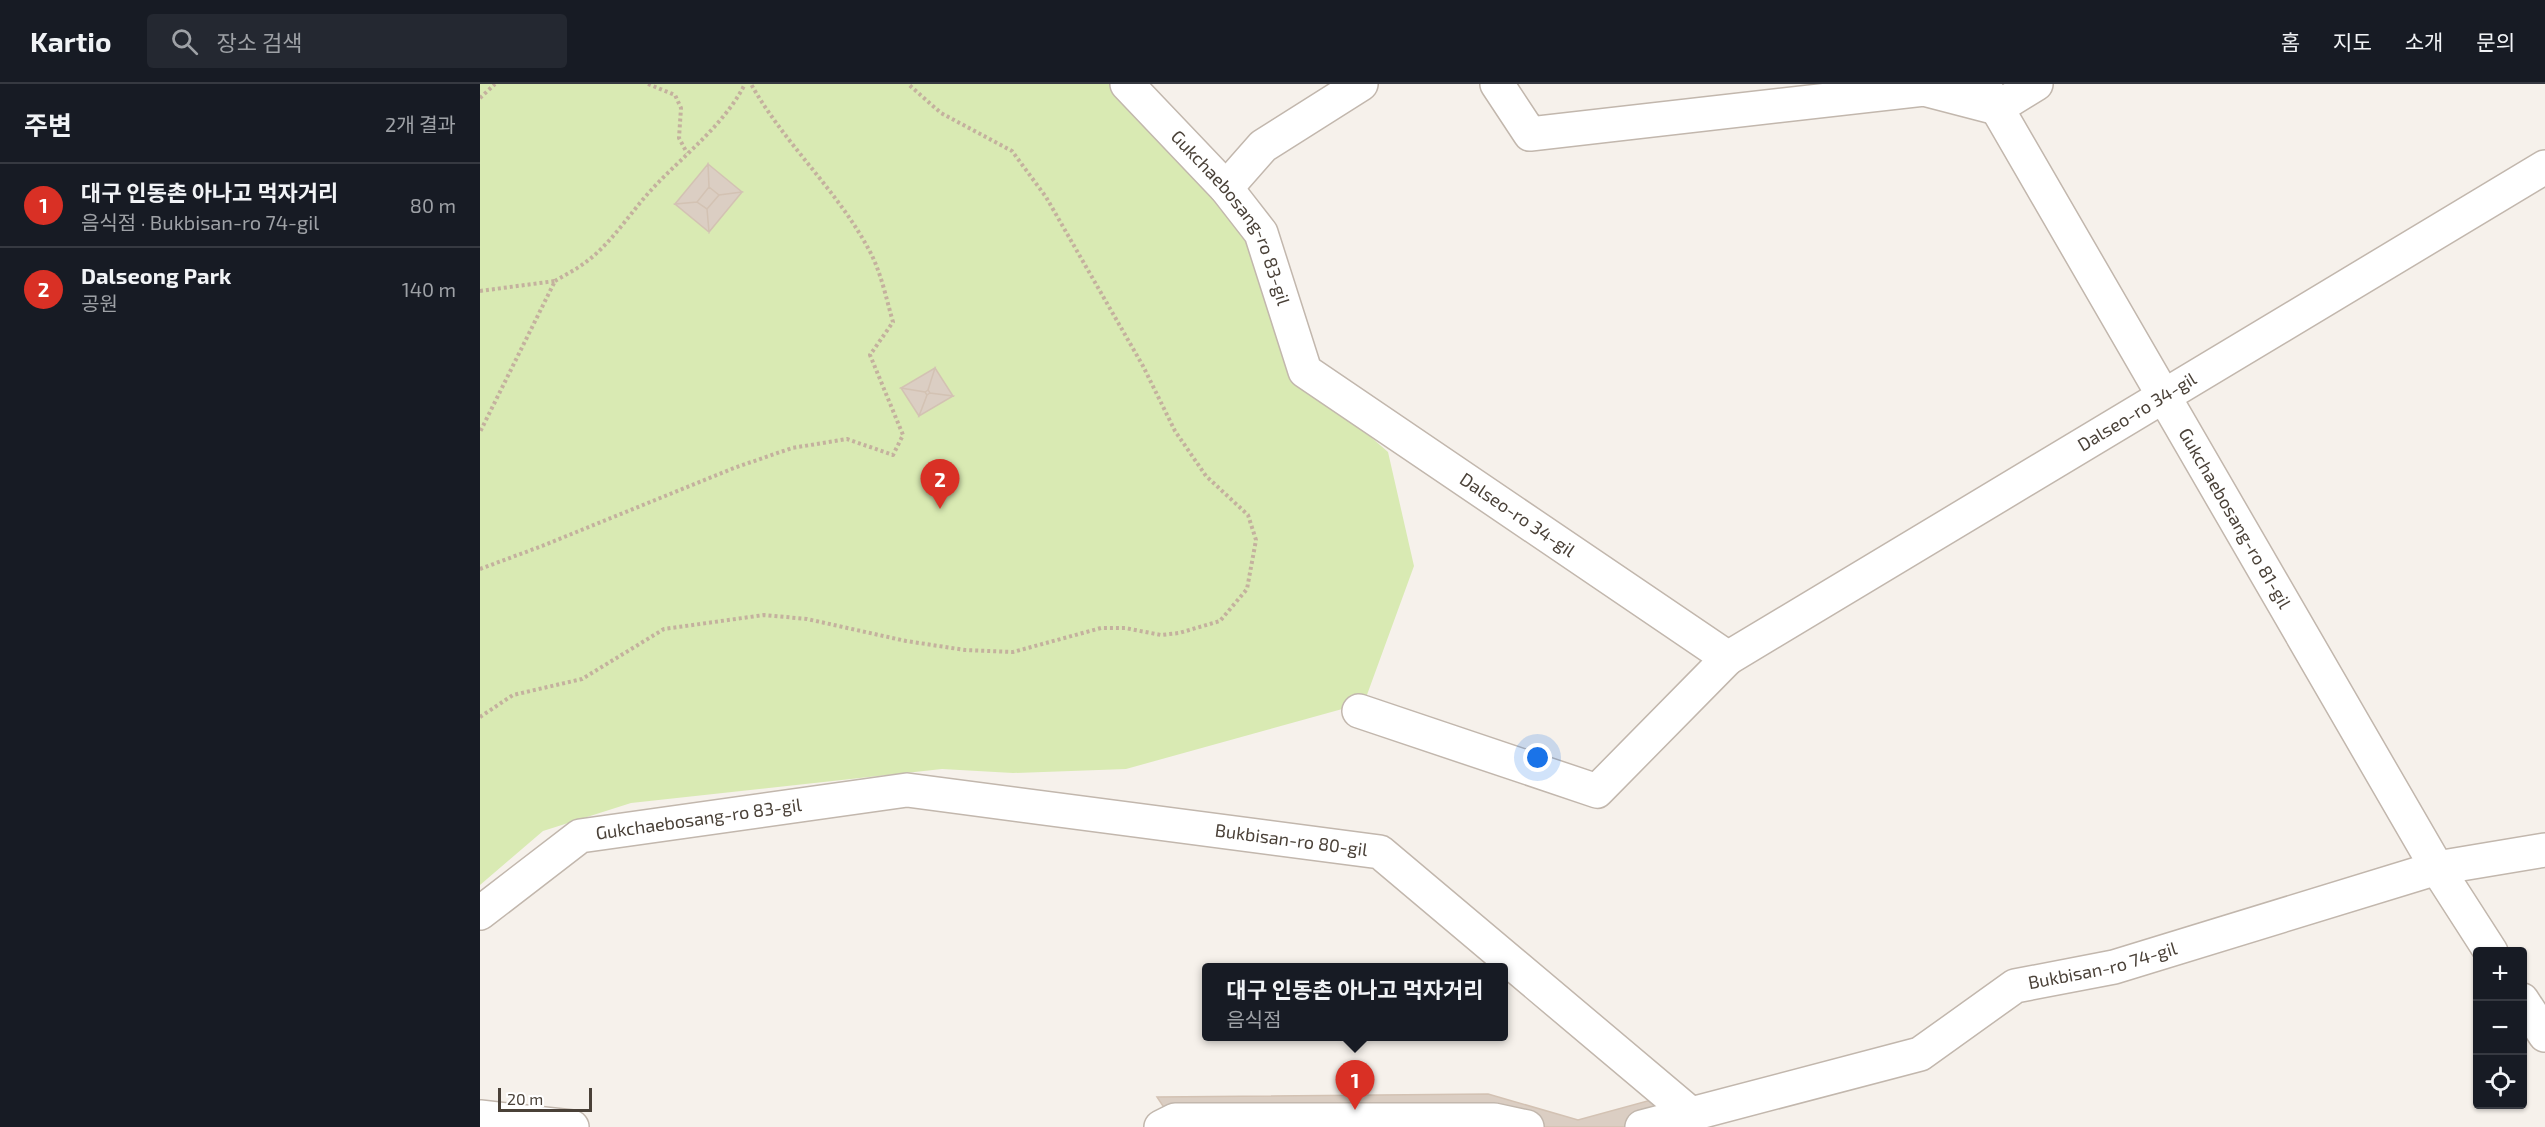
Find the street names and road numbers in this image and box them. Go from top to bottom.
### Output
street label: Gukchaebosang-ro 83-gil [1167,125,1295,308]
street label: Dalseo-ro 34-gil [2073,367,2201,455]
street label: Gukchaebosang-ro 81-gil [2175,424,2297,613]
street label: Dalseo-ro 34-gil [1456,467,1580,561]
street label: Gukchaebosang-ro 83-gil [594,793,803,844]
street label: Bukbisan-ro 80-gil [1214,818,1370,860]
street label: Bukbisan-ro 74-gil [2026,936,2180,993]

